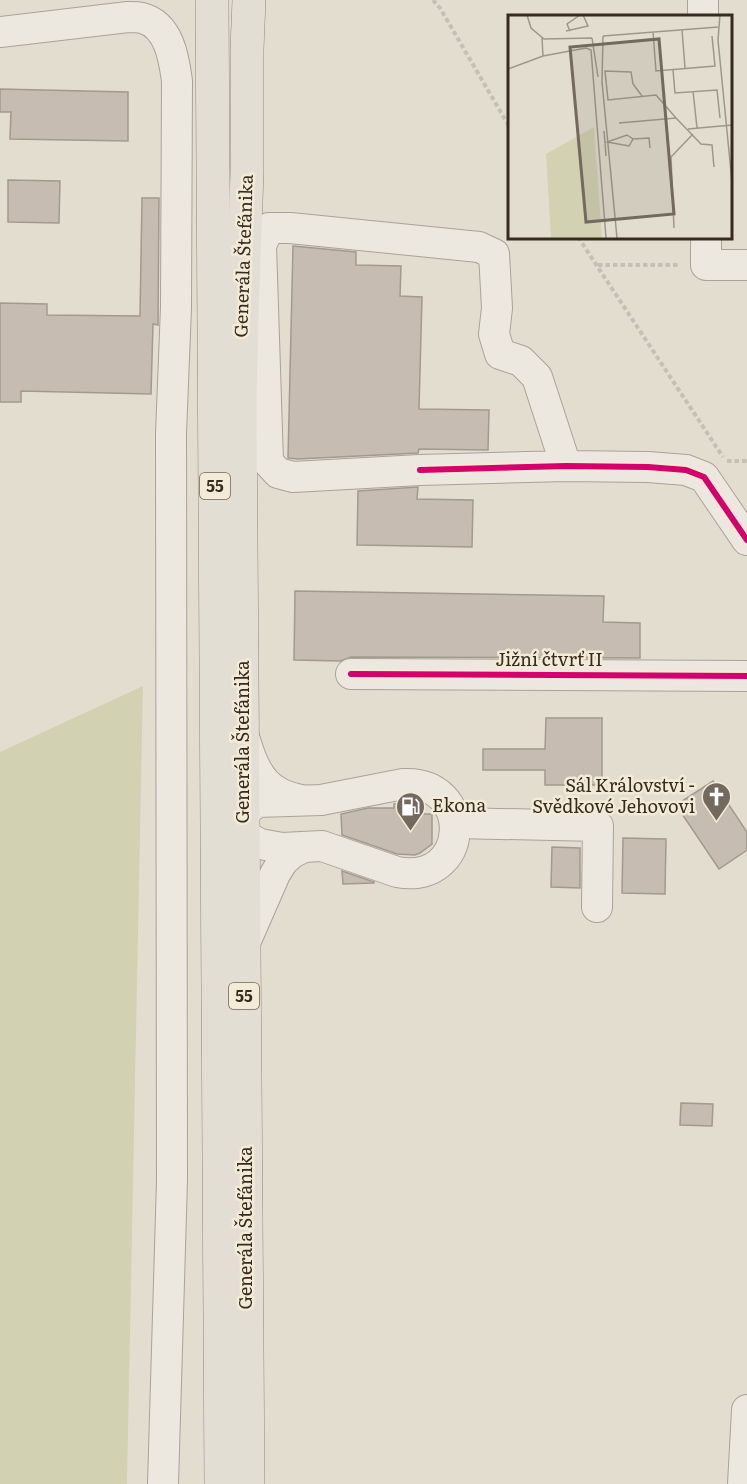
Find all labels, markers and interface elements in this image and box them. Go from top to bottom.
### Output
inset map [508,15,732,238]
street label: Generála Štefánika [226,174,259,338]
road number: 55 [200,473,230,499]
street label: Jižní čtvrť II [495,645,603,672]
street label: Generála Štefánika [228,660,255,824]
place label: Sál Království - Svědkové Jehovovi [532,771,695,819]
church icon: Sál Království - Svědkové Jehovovi [700,780,732,822]
fuel station icon: Ekona [395,790,427,832]
place label: Ekona [432,791,486,818]
road number: 55 [229,983,259,1009]
street label: Generála Štefánika [231,1146,258,1310]

